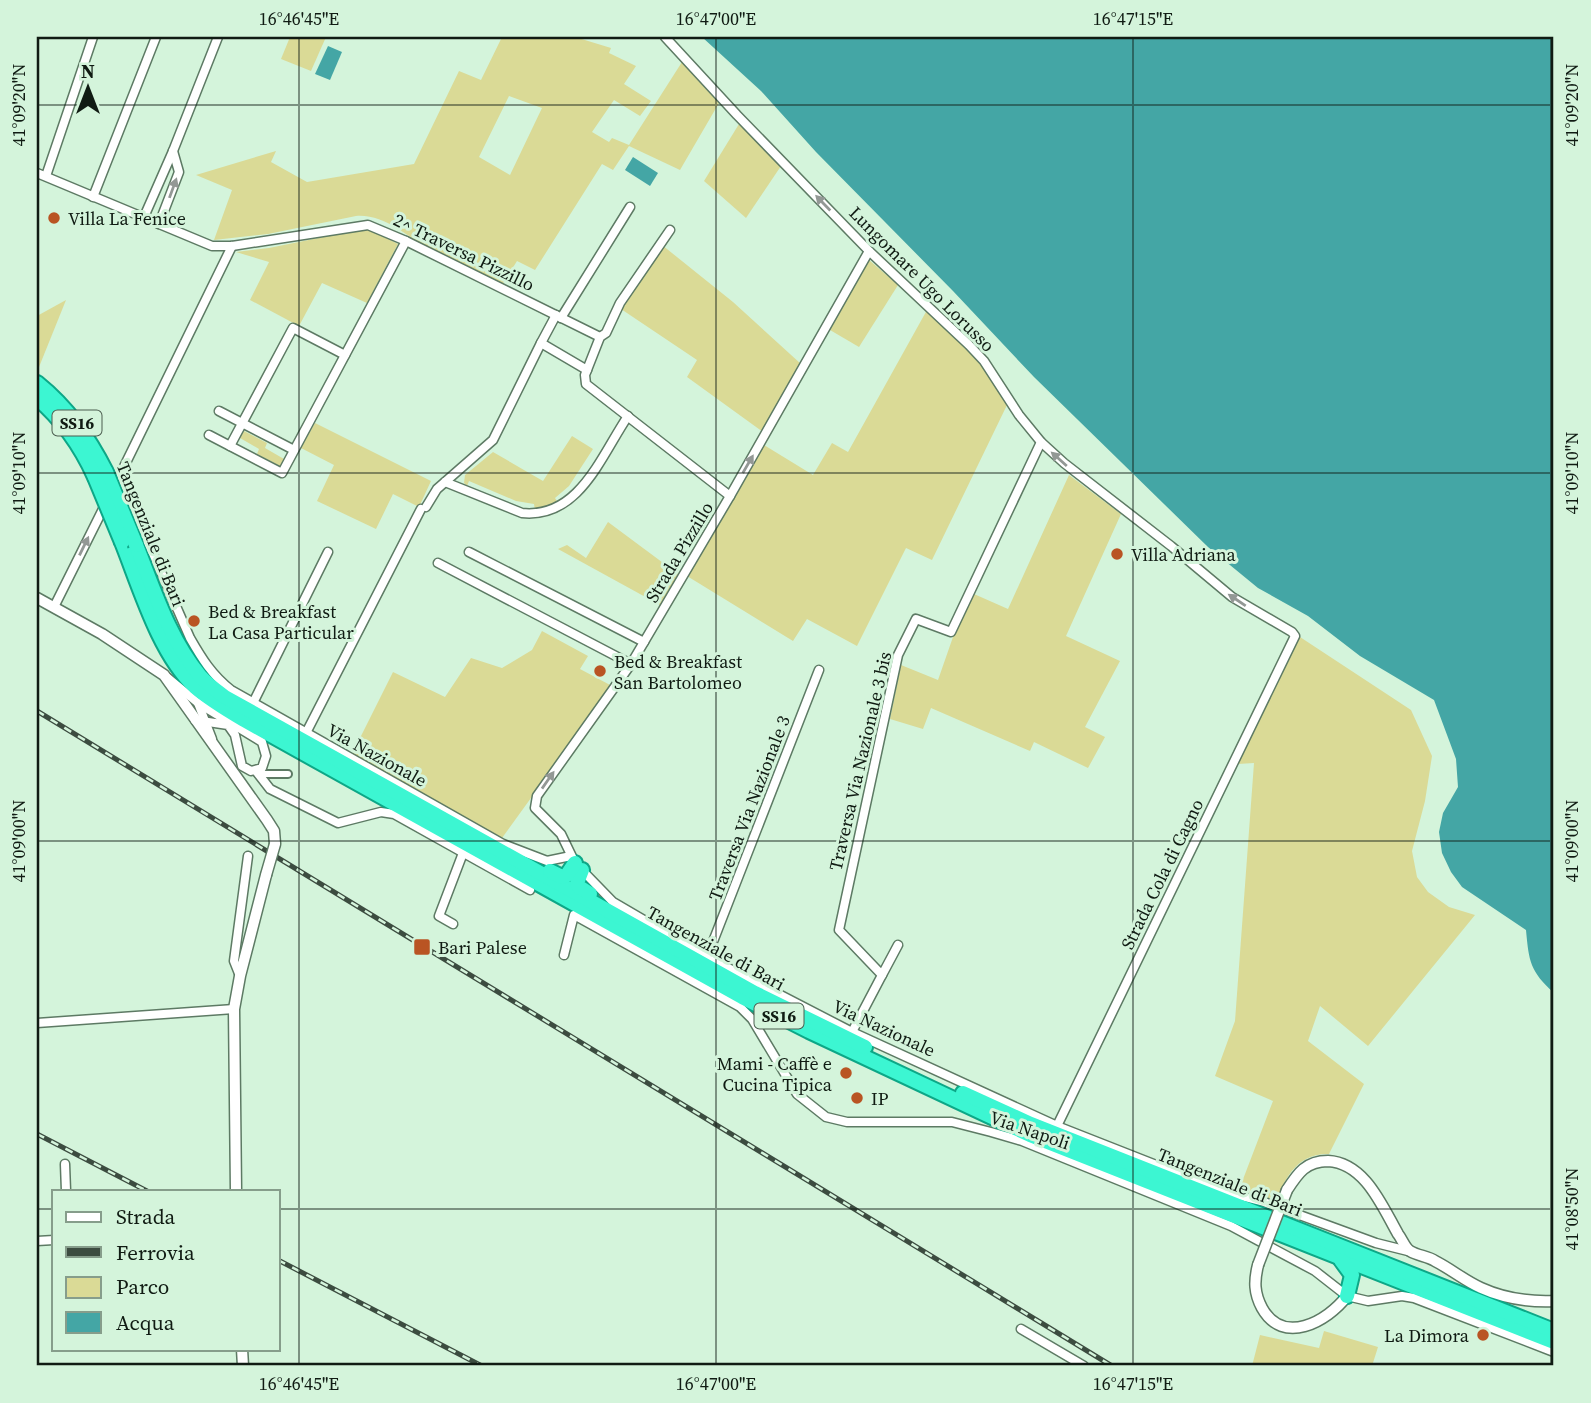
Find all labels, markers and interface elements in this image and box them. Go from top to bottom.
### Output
text: 16°46'45"E [259,6,339,31]
text: 16°47'00"E [676,6,756,31]
text: 16°47'15"E [1093,6,1173,31]
north arrow [52,52,122,122]
text: N [81,58,95,84]
text: 41°09'20"N [6,64,31,146]
text: 41°09'20"N [1559,64,1584,146]
one-way arrow [168,177,179,198]
one-way arrow [815,195,831,212]
street label: Lungomare Ugo Lorusso [844,201,1000,357]
place label: Villa La Fenice [68,206,186,231]
street label: 2^ Traversa Pizzillo [389,207,539,297]
marker: Villa La Fenice [46,210,62,226]
road number: SS16 [52,410,102,436]
text: 41°09'10"N [6,432,31,514]
text: 41°09'10"N [1559,432,1584,514]
one-way arrow [1051,451,1068,467]
one-way arrow [742,454,754,473]
street label: Tangenziale di Bari [111,458,191,610]
street label: Strada Pizzillo [639,497,719,607]
one-way arrow [79,536,90,556]
place label: Villa Adriana [1131,542,1237,567]
marker: Villa Adriana [1109,546,1125,562]
one-way arrow [1228,594,1247,607]
place label: Bed & Breakfast La Casa Particular [208,599,354,645]
marker: Bed & Breakfast La Casa Particular [186,613,202,629]
place label: Bed & Breakfast San Bartolomeo [614,649,742,695]
street label: Traversa Via Nazionale 3 bis [823,649,897,873]
marker: Bed & Breakfast San Bartolomeo [592,663,608,679]
street label: Traversa Via Nazionale 3 [702,712,796,904]
street label: Via Nazionale [323,717,431,793]
one-way arrow [541,771,555,789]
street label: Strada Cola di Cagno [1115,794,1209,953]
text: 41°09'00"N [6,800,31,882]
text: 41°09'00"N [1559,800,1584,882]
street label: Tangenziale di Bari [643,900,789,996]
place label: Bari Palese [438,935,527,960]
marker: Bari Palese [412,937,432,957]
street label: Via Nazionale [829,993,939,1063]
road number: SS16 [754,1004,804,1028]
place label: Mami - Caffè e Cucina Tipica [717,1051,833,1097]
marker: Mami - Caffè e Cucina Tipica [838,1065,854,1081]
place label: IP [871,1086,889,1111]
marker: IP [849,1090,865,1106]
street label: Via Napoli [987,1105,1073,1155]
street label: Tangenziale di Bari [1154,1142,1306,1222]
text: 41°08'50"N [1559,1168,1584,1250]
legend [52,1190,280,1350]
text: Strada [116,1202,175,1231]
text: Ferrovia [116,1238,195,1267]
text: Parco [116,1272,169,1301]
text: Acqua [116,1308,175,1337]
place label: La Dimora [1384,1323,1470,1348]
marker: La Dimora [1475,1327,1491,1343]
text: 16°46'45"E [259,1371,339,1396]
text: 16°47'00"E [676,1371,756,1396]
text: 16°47'15"E [1093,1371,1173,1396]

